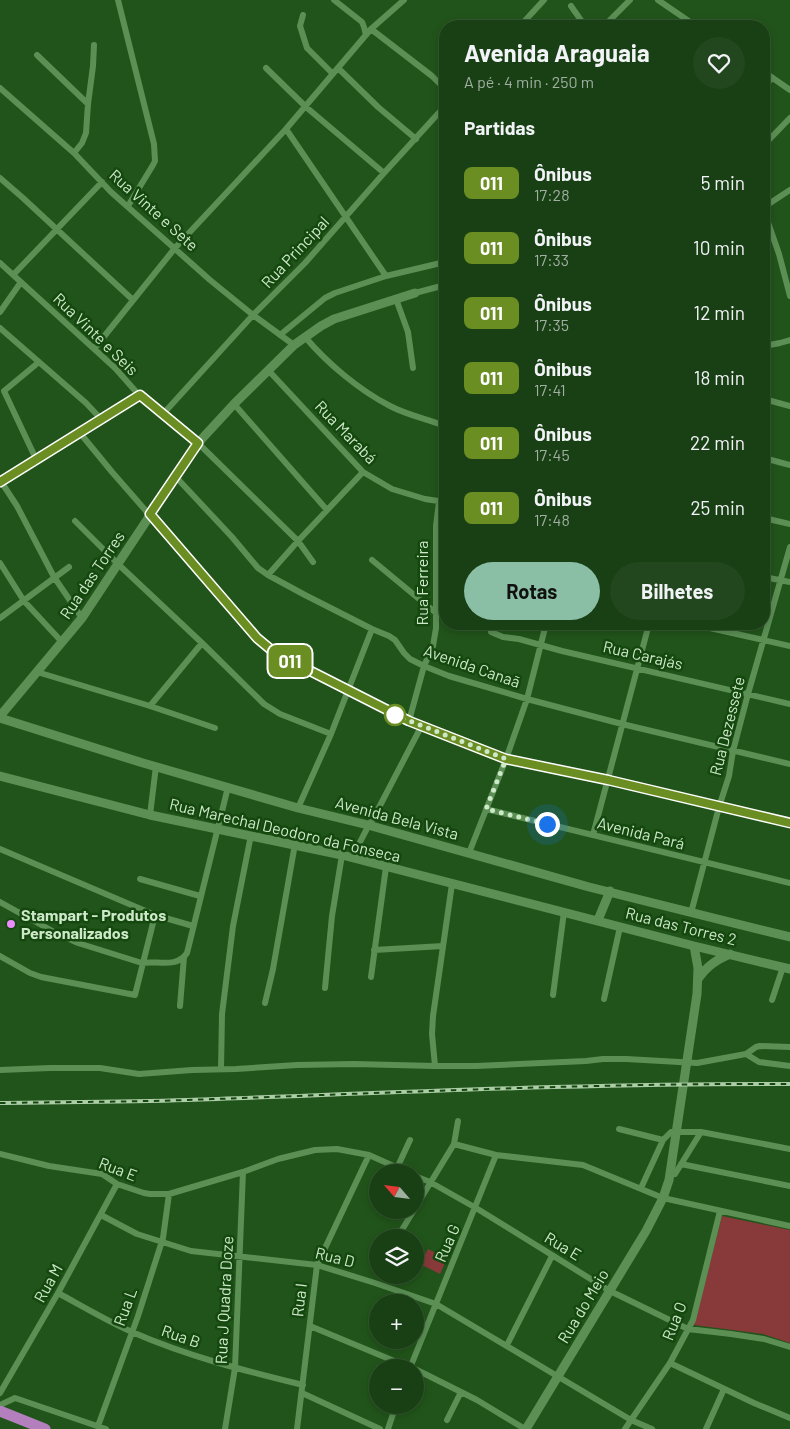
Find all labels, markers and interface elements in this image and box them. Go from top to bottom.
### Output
button: heart [693,37,745,89]
text: Avenida Araguaia [464,38,650,67]
text: A pé · 4 min · 250 m [464,72,594,91]
text: Partidas [464,116,535,139]
text: Ônibus [534,162,592,185]
street label: Rua Vinte e Sete [106,165,203,254]
text: 5 min [701,171,745,194]
text: 011 [480,172,503,194]
text: 17:28 [534,185,570,204]
street label: Rua Principal [257,212,333,291]
text: Ônibus [534,227,592,250]
text: 10 min [693,236,745,259]
text: 011 [480,237,503,259]
text: 17:33 [534,250,569,269]
street label: Rua Vinte e Seis [50,288,143,379]
text: Ônibus [534,292,592,315]
text: 12 min [694,301,745,324]
text: 011 [480,302,503,324]
text: 17:35 [534,315,569,334]
text: Ônibus [534,357,592,380]
text: 18 min [694,366,745,389]
text: 011 [480,367,503,389]
text: 17:41 [534,380,566,399]
street label: Rua Marabá [312,396,381,467]
text: Ônibus [534,422,592,445]
text: 22 min [690,431,745,454]
text: 011 [480,432,503,454]
text: 17:45 [534,445,570,464]
text: Ônibus [534,487,592,510]
text: 25 min [690,496,745,519]
text: 011 [480,497,503,519]
text: 17:48 [534,510,570,529]
street label: Rua das Torres [55,527,128,622]
street label: Rua Ferreira [412,541,431,625]
button: Rotas [464,562,600,620]
button: Bilhetes [610,562,745,620]
street label: Rua Carajás [601,636,685,673]
street label: Avenida Canaã [421,640,523,691]
line badge: 011 [261,645,319,677]
text: 011 [279,650,301,672]
street label: Rua Dezessete [705,674,748,777]
unlabelled marker [384,704,406,726]
street label: Avenida Bela Vista [333,792,461,843]
street label: Rua Marechal Deodoro da Fonseca [168,794,402,865]
your location [535,812,560,837]
street label: Avenida Pará [595,812,687,853]
street label: Rua das Torres 2 [624,903,739,948]
place label: Stampart - Produtos Personalizados [21,905,166,942]
marker: Stampart - Produtos Personalizados [5,918,17,930]
street label: Rua E [96,1153,140,1184]
north arrow [369,1164,424,1219]
map controls [369,1164,424,1414]
street label: Rua G [430,1221,463,1265]
street label: Rua E [541,1227,585,1264]
button: layers [369,1229,424,1284]
street label: Rua J Quadra Doze [211,1235,236,1365]
street label: Rua D [314,1243,357,1271]
street label: Rua M [29,1260,66,1305]
street label: Rua do Meio [553,1265,612,1346]
street label: Rua I [287,1282,310,1318]
street label: Rua L [109,1285,140,1328]
button: + [369,1294,424,1349]
street label: Rua O [657,1299,690,1343]
street label: Rua B [159,1320,203,1351]
button: − [369,1359,424,1414]

